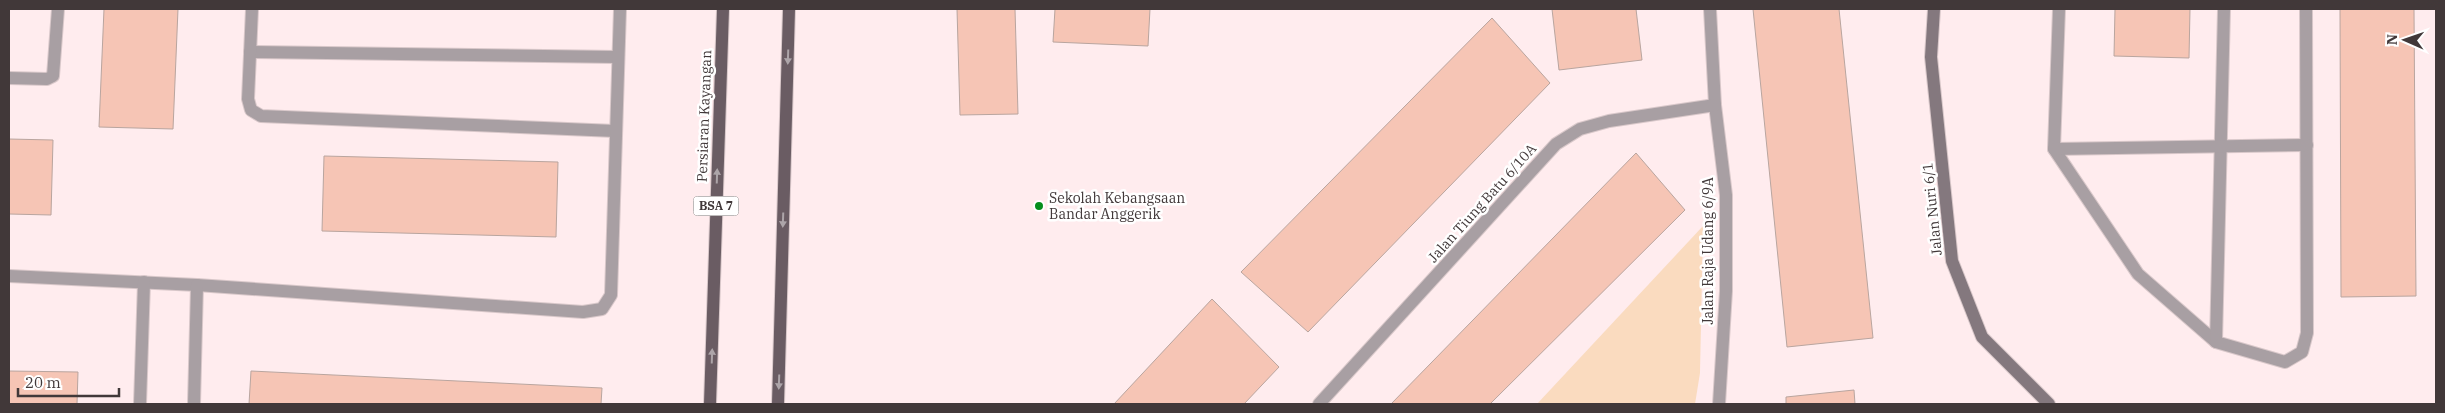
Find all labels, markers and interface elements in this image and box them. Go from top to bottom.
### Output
north arrow [2380,15,2430,65]
text: N [2383,34,2401,45]
street label: Persiaran Kayangan [693,50,715,182]
one-way arrow [783,50,791,66]
street label: Jalan Tiung Batu 6/10A [1424,140,1540,266]
street label: Jalan Nuri 6/1 [1918,162,1946,256]
one-way arrow [714,167,722,183]
street label: Jalan Raja Udang 6/9A [1699,177,1717,325]
place label: Sekolah Kebangsaan Bandar Anggerik [1049,189,1185,223]
road number: BSA 7 [694,197,738,216]
marker: Sekolah Kebangsaan Bandar Anggerik [1033,200,1045,212]
one-way arrow [779,212,787,228]
one-way arrow [708,347,716,363]
scale bar [18,366,119,398]
text: 20 m [25,373,61,392]
one-way arrow [774,375,782,391]

